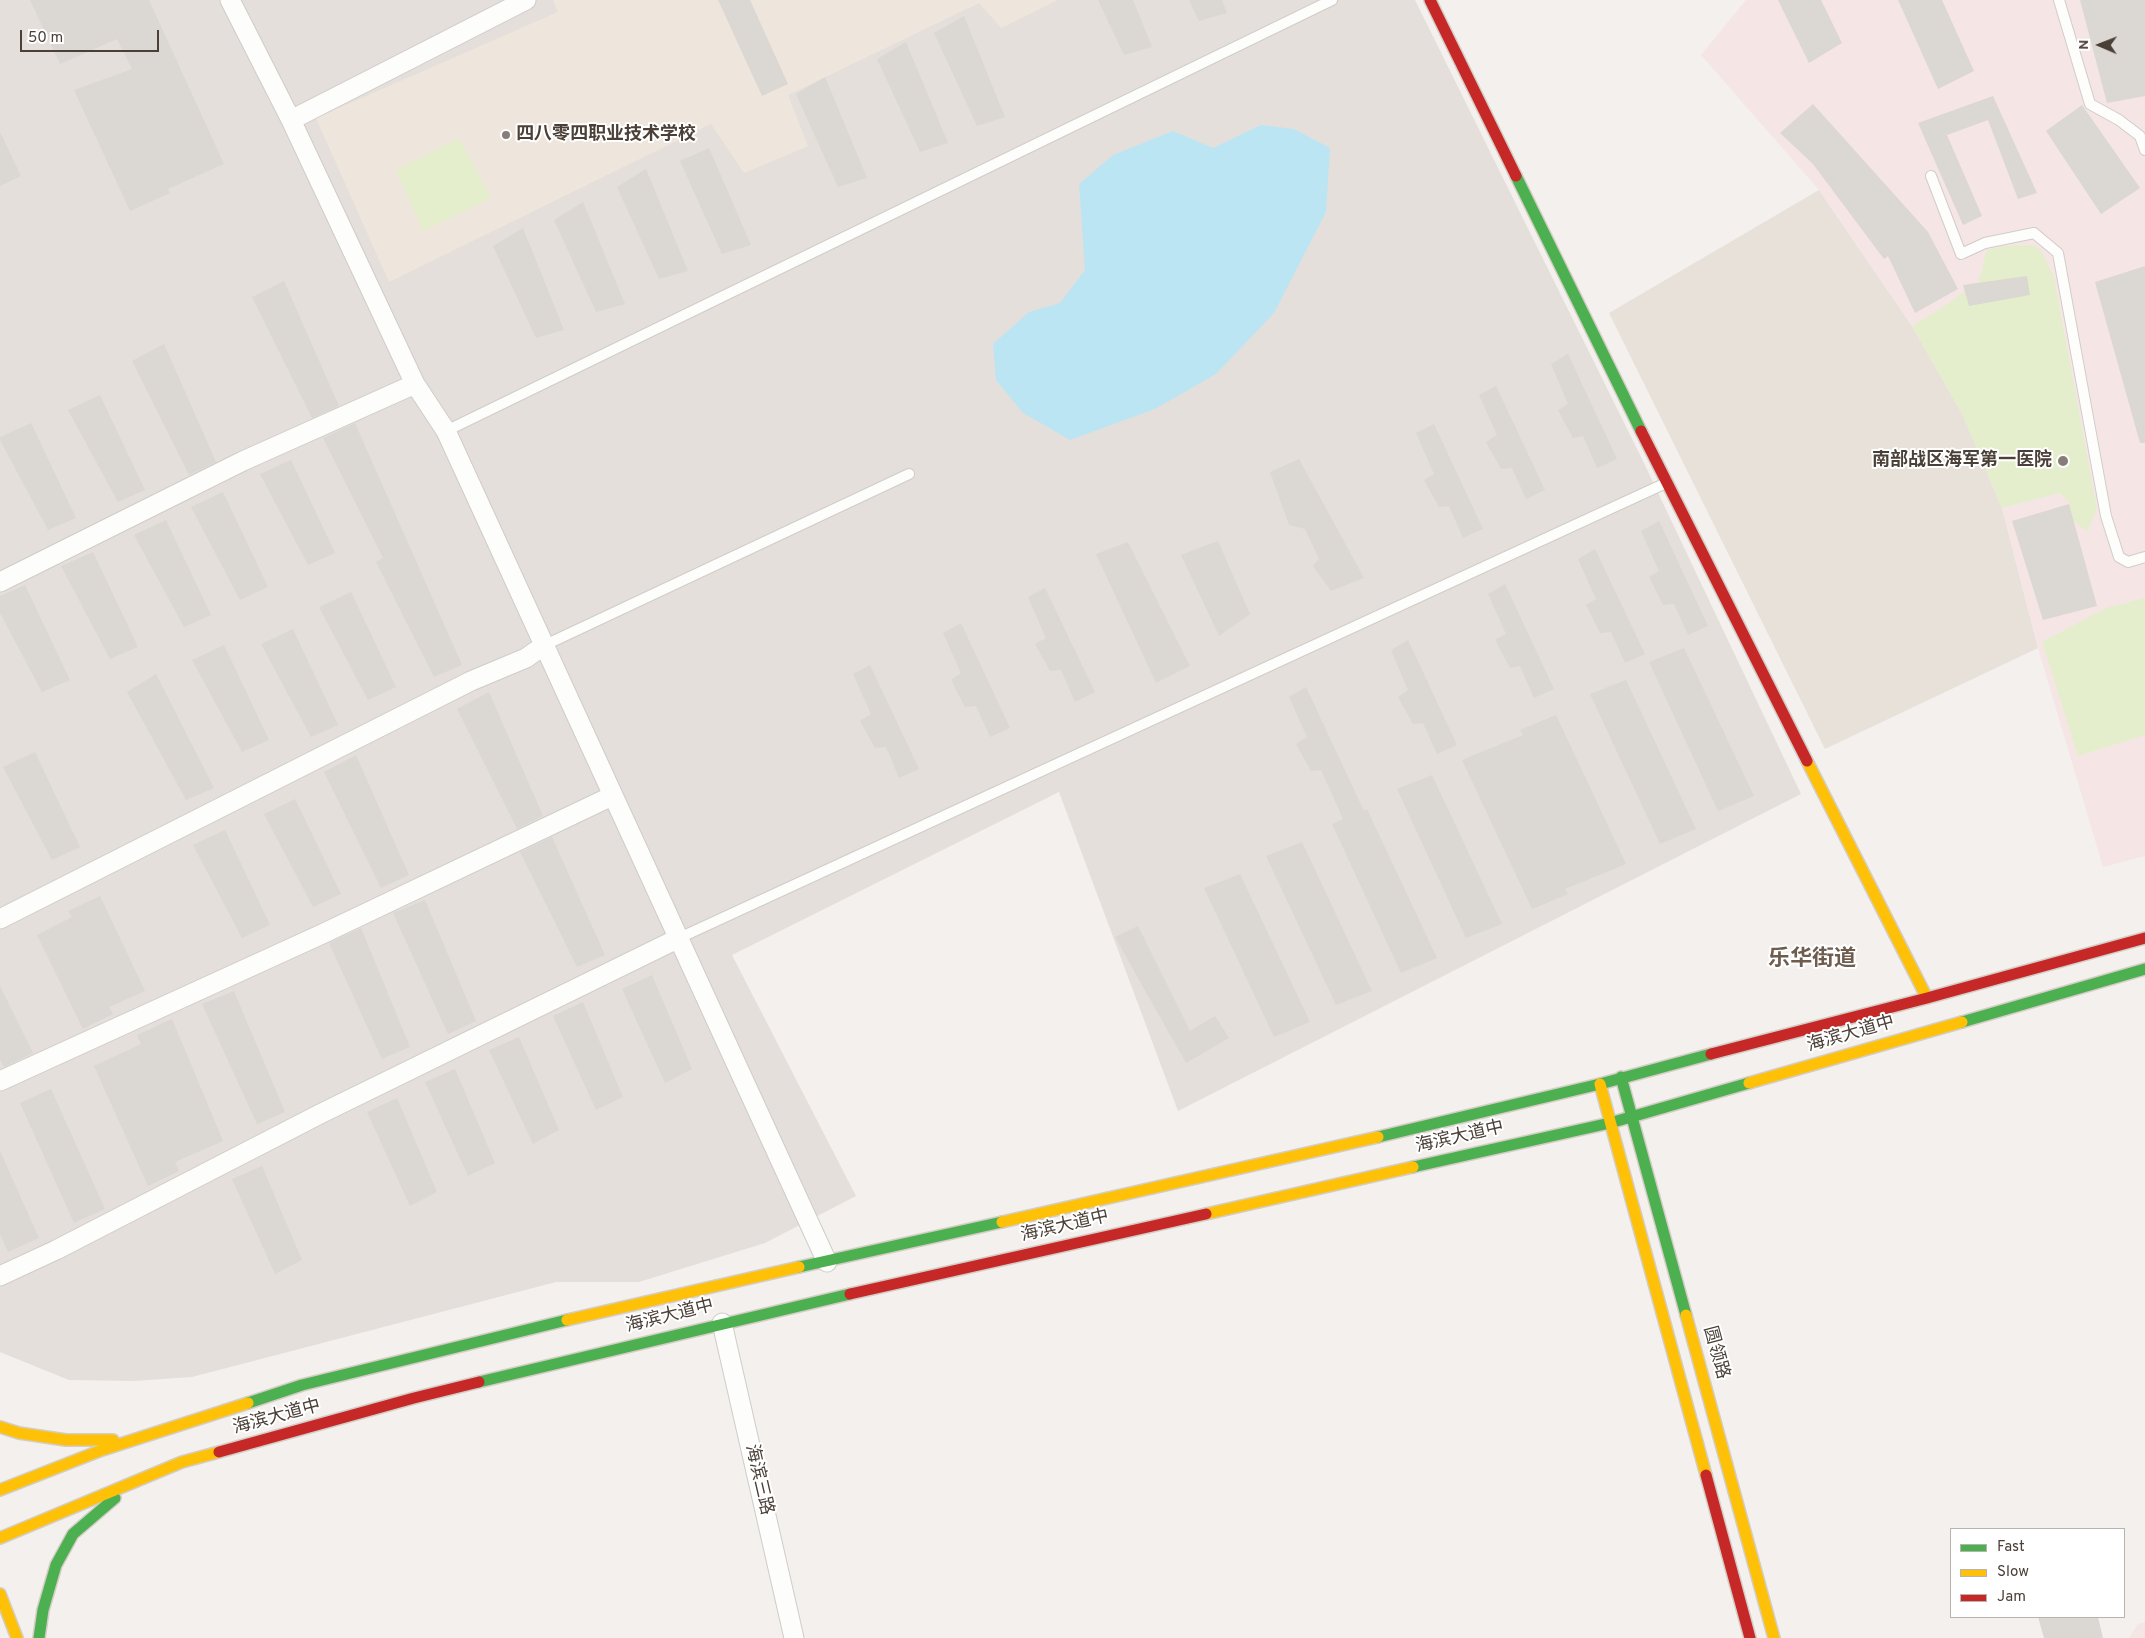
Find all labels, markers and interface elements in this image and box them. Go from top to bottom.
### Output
scale bar [22,20,161,52]
north arrow [2075,20,2125,70]
text: 50 m [28,29,63,48]
text: N [2076,40,2093,50]
place label: 四八零四职业技术学校 [516,124,696,146]
marker: 四八零四职业技术学校 [500,129,512,141]
place label: 南部战区海军第一医院 [1872,450,2052,472]
marker: 南部战区海军第一医院 [2056,454,2070,468]
district label: 乐华街道 [1768,948,1856,974]
street label: 海滨大道中 [1805,1012,1897,1058]
street label: 海滨大道中 [1414,1117,1506,1159]
street label: 海滨大道中 [1019,1206,1111,1248]
street label: 海滨大道中 [624,1296,716,1338]
street label: 圆领路 [1698,1324,1732,1382]
street label: 海滨大道中 [231,1396,323,1440]
street label: 海滨三路 [739,1442,777,1518]
legend [1950,1528,2125,1618]
text: Fast [1997,1538,2025,1557]
text: Slow [1997,1563,2029,1582]
text: Jam [1997,1588,2026,1607]

